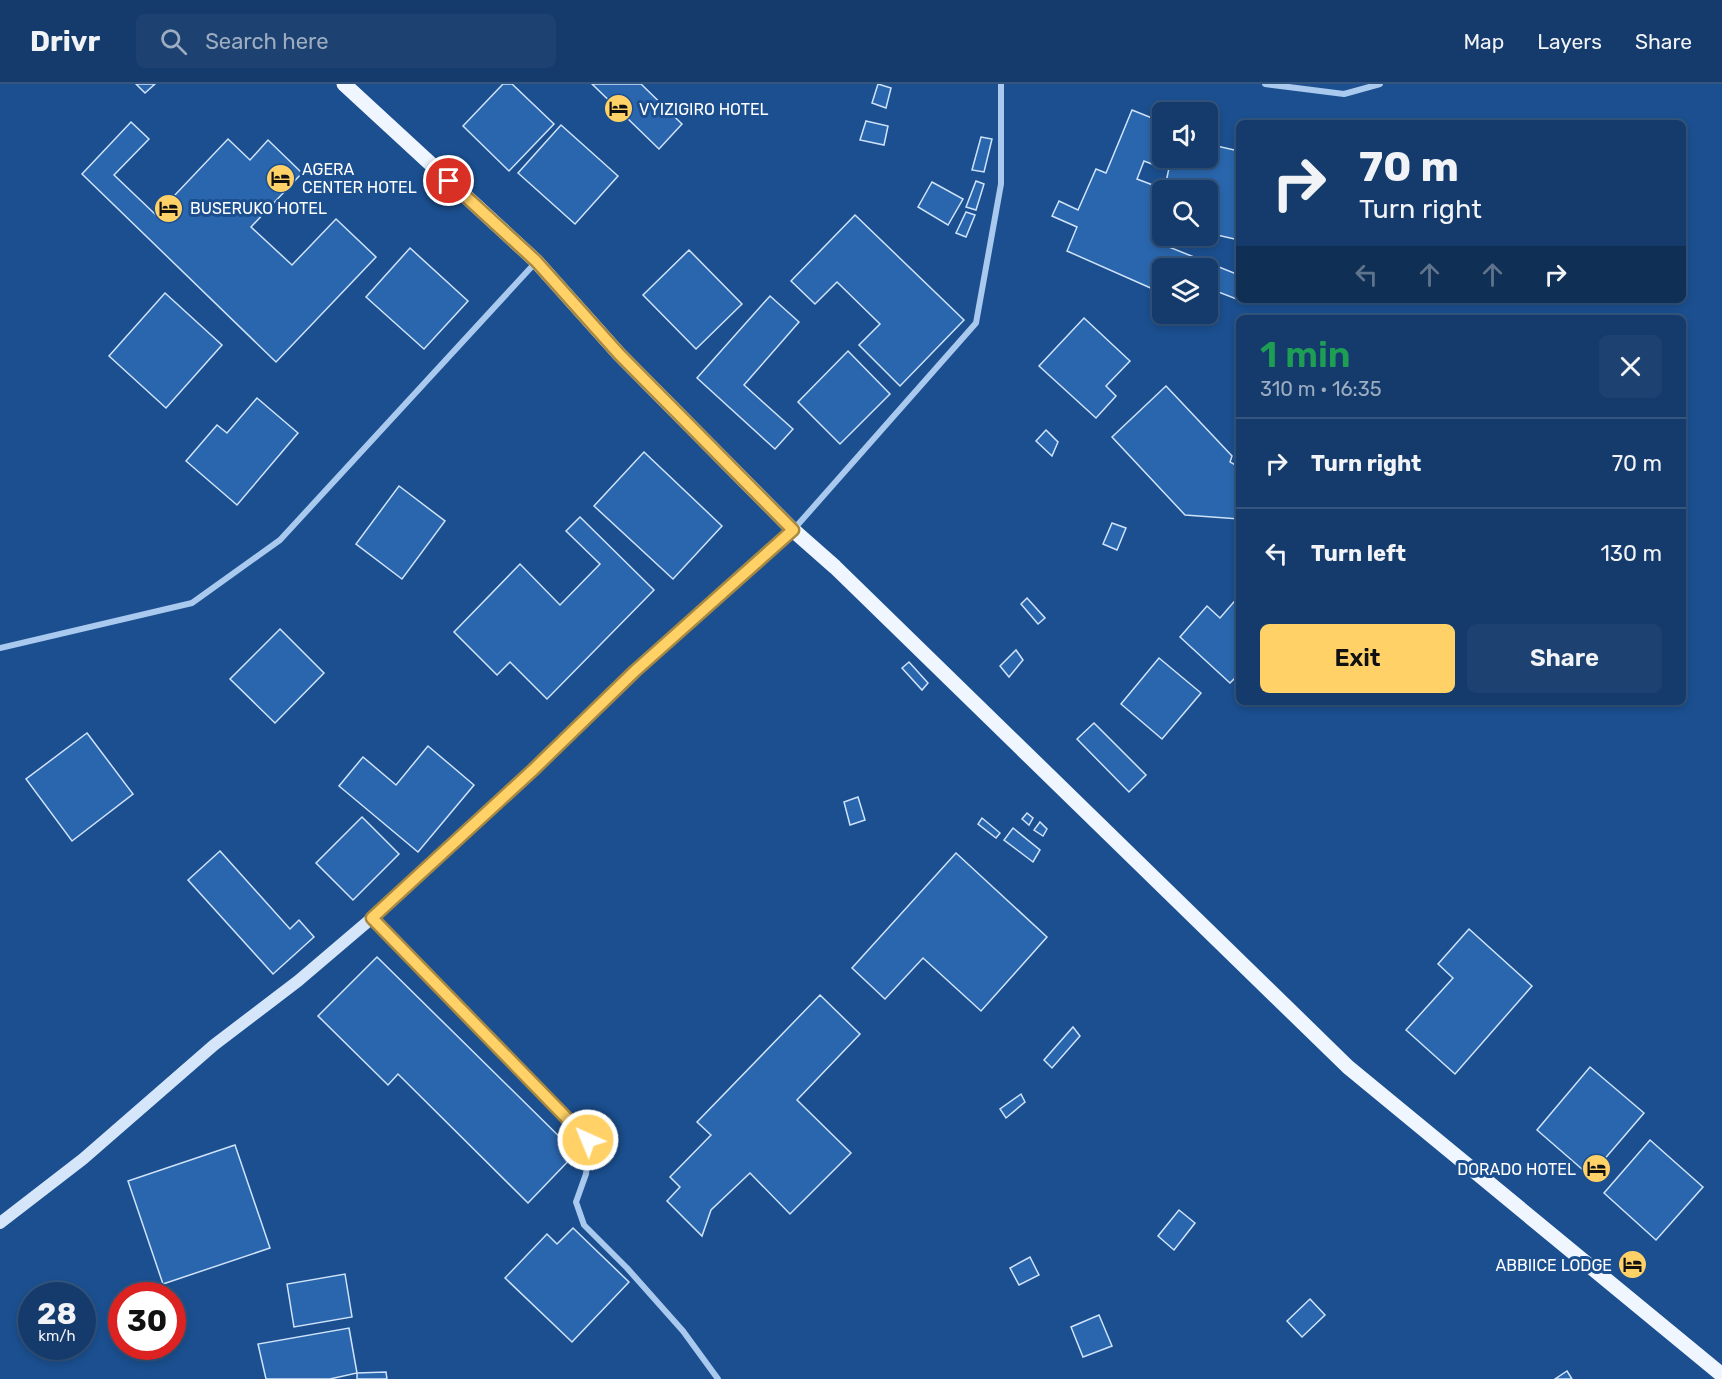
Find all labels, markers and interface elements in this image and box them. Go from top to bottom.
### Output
search box [136,14,556,68]
text: Drivr [30,25,100,58]
icon: search [157,25,190,58]
text: Search here [205,28,329,55]
text: Map [1463,29,1504,54]
text: Layers [1537,29,1602,54]
text: Share [1635,29,1692,54]
hotel icon: VYIZIGIRO HOTEL [602,93,634,125]
place label: VYIZIGIRO HOTEL [639,100,769,119]
map controls [1152,102,1218,324]
button: sound [1152,102,1218,168]
text: 70 m [1359,142,1459,192]
icon: right [1260,144,1338,222]
pin [423,155,474,206]
place label: AGERA CENTER HOTEL [302,160,417,197]
hotel icon: AGERA CENTER HOTEL [265,162,297,194]
icon: arrive [432,164,465,197]
button: search [1152,180,1218,246]
hotel icon: BUSERUKO HOTEL [153,192,185,224]
text: Turn right [1359,193,1482,225]
place label: BUSERUKO HOTEL [190,199,327,218]
button: layers [1152,258,1218,324]
icon: left [1350,258,1383,291]
icon: ahead [1413,258,1446,291]
icon: ahead [1476,258,1509,291]
icon: right [1539,258,1572,291]
text: 1 min [1260,333,1351,376]
button: close [1599,335,1662,398]
text: 310 m · 16:35 [1260,377,1382,401]
icon: right [1260,447,1293,480]
text: Turn right [1311,450,1421,477]
text: 70 m [1612,450,1662,477]
icon: left [1260,537,1293,570]
text: Turn left [1311,540,1406,567]
text: 130 m [1600,540,1662,567]
button: Exit [1260,624,1455,693]
button: Share [1467,624,1662,693]
position arrow [556,1108,620,1172]
hotel icon: DORADO HOTEL [1581,1153,1613,1185]
place label: DORADO HOTEL [1457,1160,1576,1179]
hotel icon: ABBIICE LODGE [1617,1249,1649,1281]
place label: ABBIICE LODGE [1496,1256,1612,1275]
speed limit sign: 30 [108,1282,186,1360]
text: 28 [37,1296,77,1332]
text: km/h [38,1327,76,1345]

